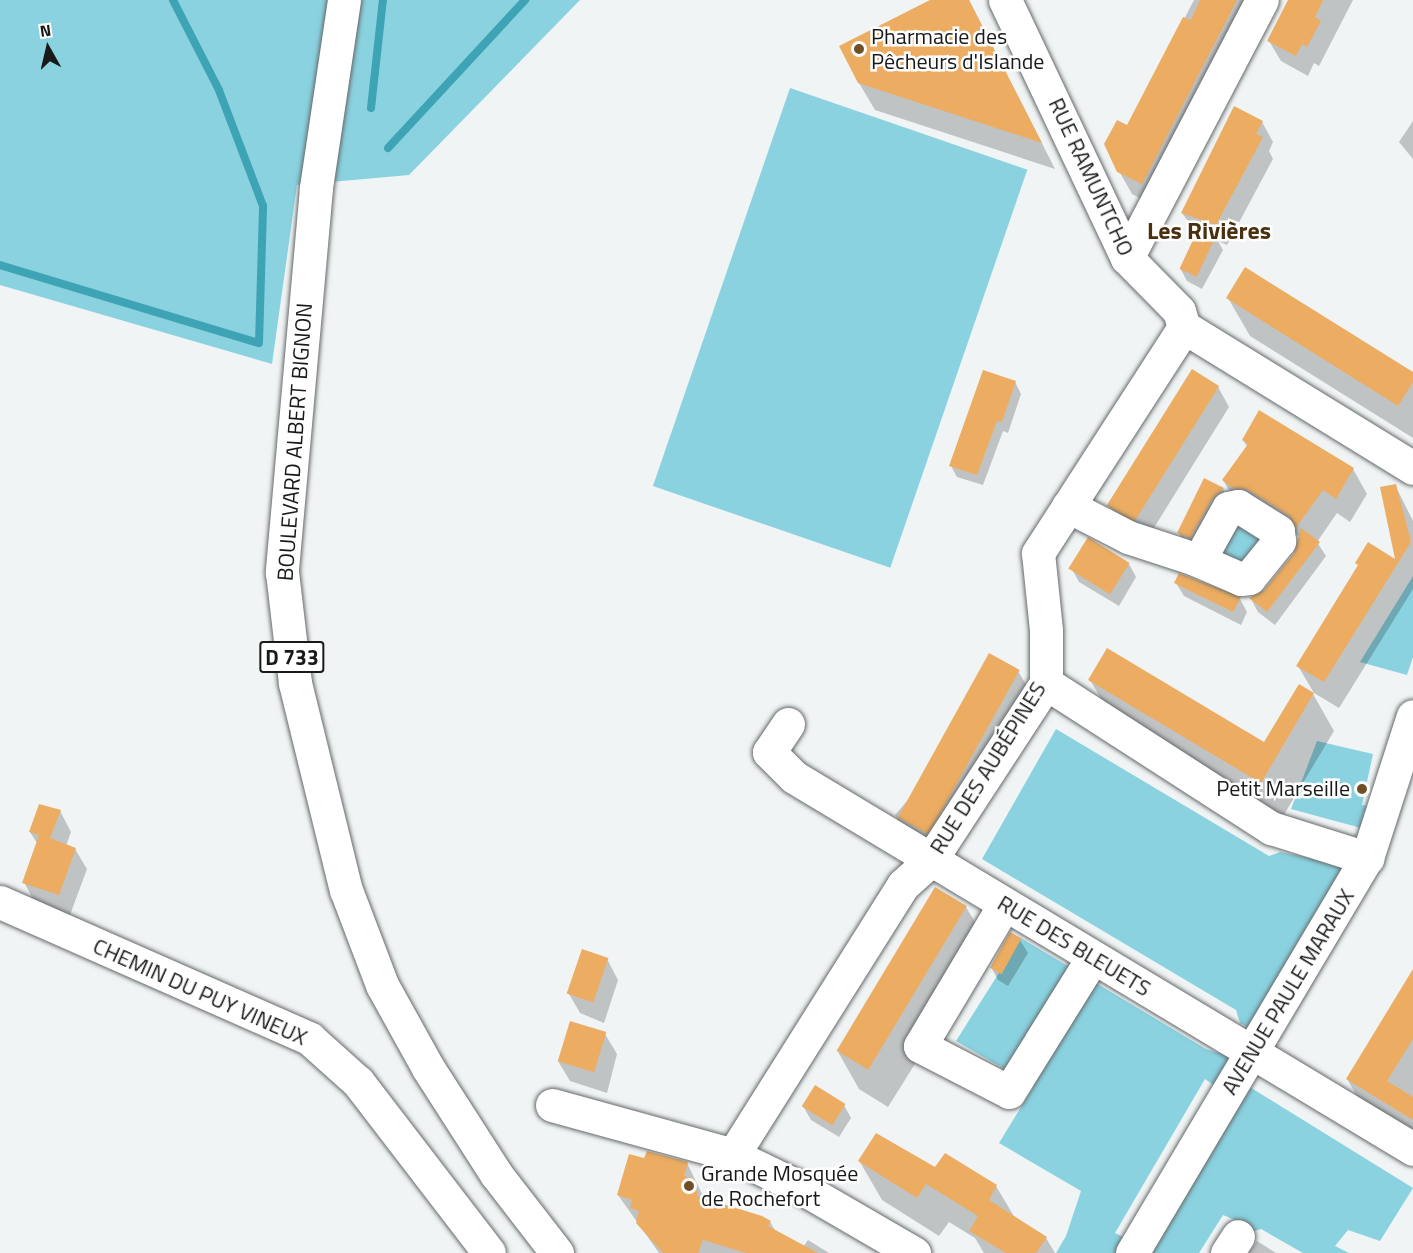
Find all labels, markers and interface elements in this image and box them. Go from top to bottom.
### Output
north arrow [18,18,78,78]
text: N [38,18,53,43]
place label: Pharmacie des Pêcheurs d'Islande [871,23,1044,74]
marker: Pharmacie des Pêcheurs d'Islande [852,42,866,56]
street label: RUE RAMUNTCHO [1043,94,1139,260]
district label: Les Rivières [1147,217,1271,245]
street label: BOULEVARD ALBERT BIGNON [272,302,318,582]
road number: D 733 [259,639,325,675]
street label: RUE DES AUBÉPINES [924,677,1052,859]
place label: Petit Marseille [1216,776,1350,802]
marker: Petit Marseille [1355,782,1369,796]
street label: AVENUE PAULE MARAUX [1216,885,1360,1099]
street label: RUE DES BLEUETS [993,890,1155,1002]
street label: CHEMIN DU PUY VINEUX [89,933,311,1051]
place label: Grande Mosquée de Rochefort [701,1160,858,1212]
marker: Grande Mosquée de Rochefort [682,1179,696,1193]

